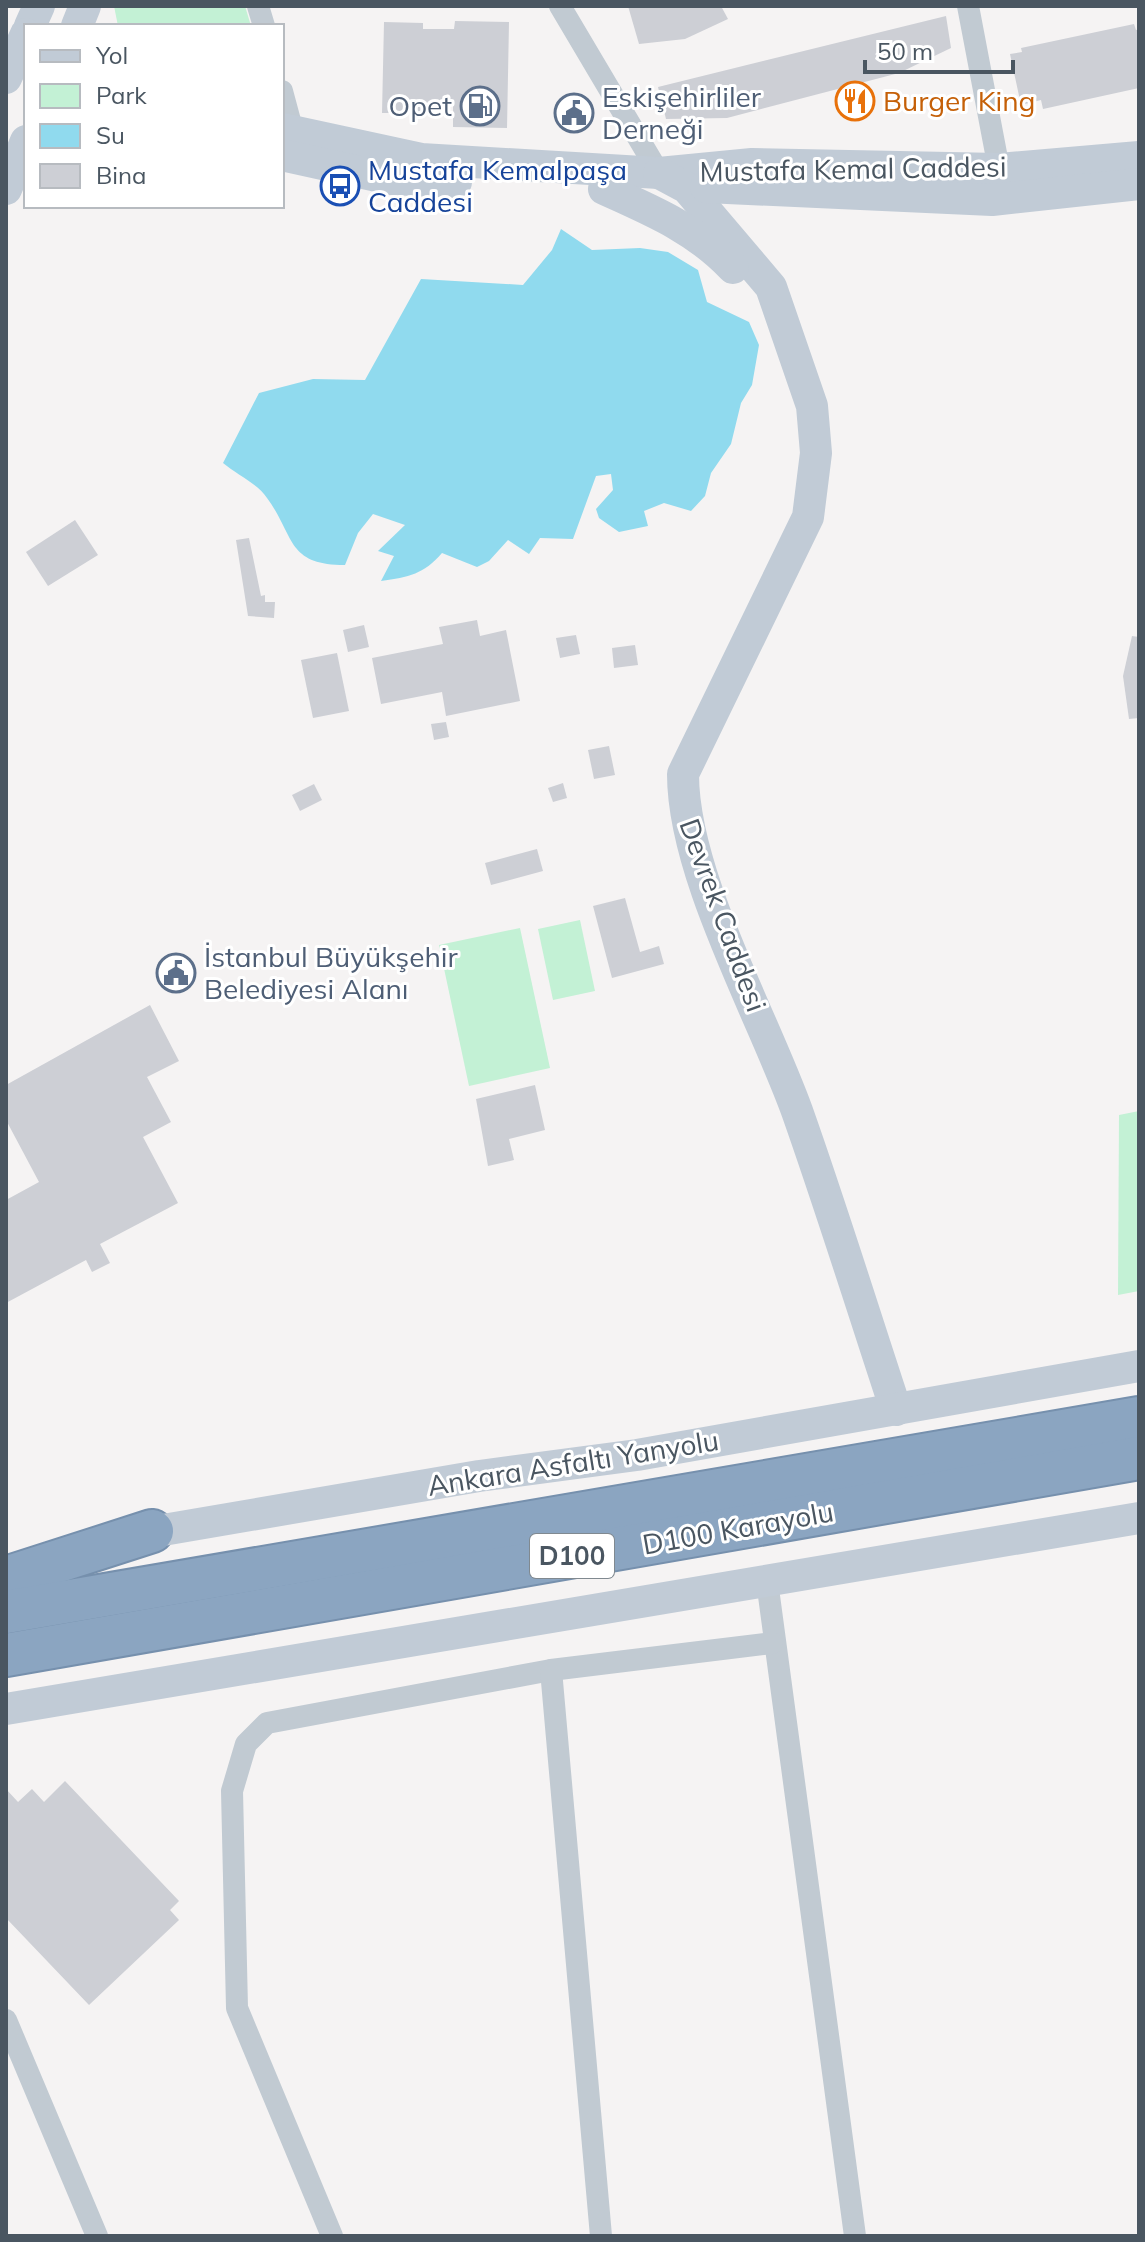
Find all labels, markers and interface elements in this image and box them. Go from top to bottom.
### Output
legend [24,24,284,208]
scale bar [865,24,1013,74]
text: 50 m [877,36,933,66]
text: Yol [95,40,128,70]
place label: Eskişehirliler Derneği [602,79,762,146]
text: Park [96,80,147,110]
restaurant icon: Burger King [834,80,876,122]
place label: Burger King [883,83,1035,118]
fuel station icon: Opet [459,85,501,127]
place label: Opet [389,88,452,123]
public building icon: Eskişehirliler Derneği [553,92,595,134]
text: Su [96,120,125,150]
street label: Mustafa Kemal Caddesi [699,148,1007,189]
place label: Mustafa Kemalpaşa Caddesi̇ [368,152,627,219]
text: Bina [96,160,147,190]
bus stop icon: Mustafa Kemalpaşa Caddesi̇ [319,165,361,207]
street label: Devrek Caddesi [672,814,775,1016]
place label: İstanbul Büyükşehir Belediyesi Alanı [204,939,459,1006]
public building icon: İstanbul Büyükşehir Belediyesi Alanı [155,952,197,994]
street label: Ankara Asfaltı Yanyolu [425,1422,721,1503]
street label: D100 Karayolu [640,1493,836,1562]
road number: D100 [530,1534,614,1578]

